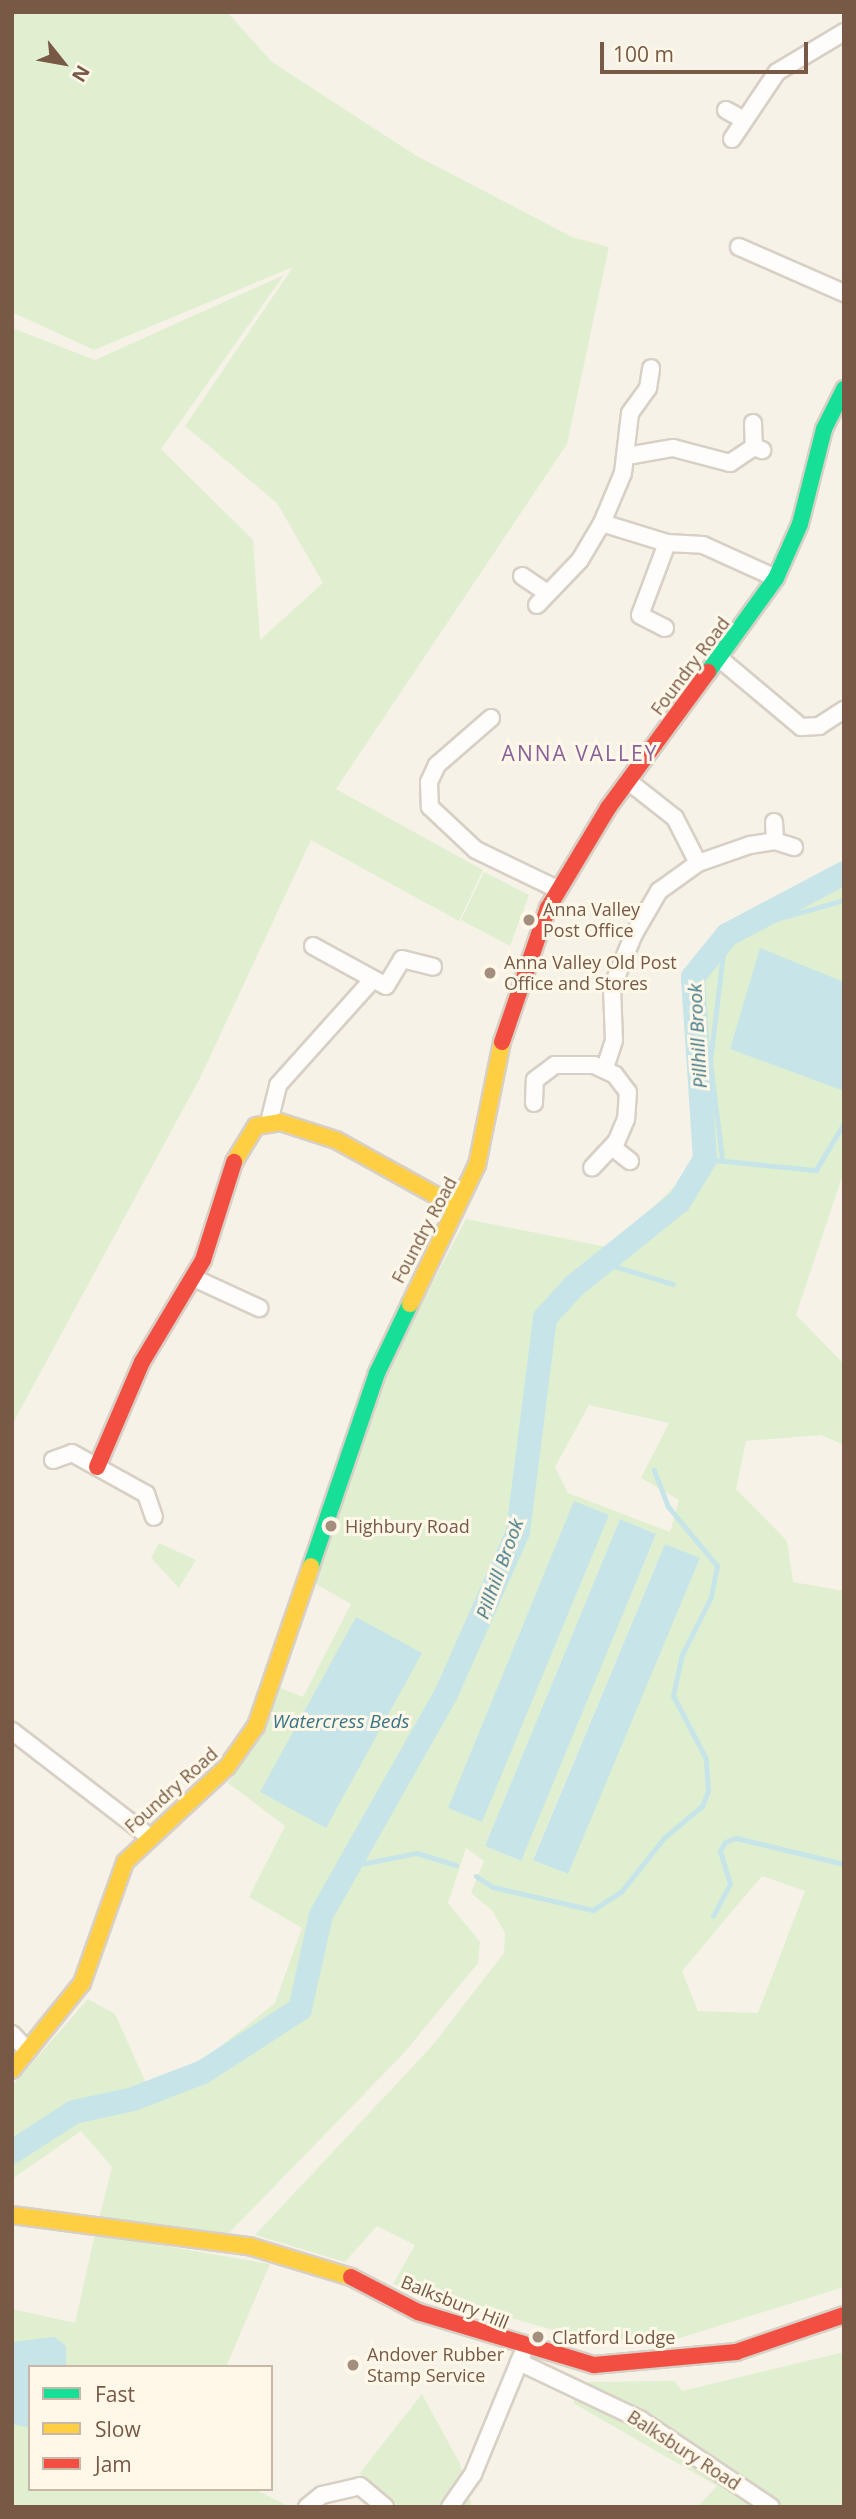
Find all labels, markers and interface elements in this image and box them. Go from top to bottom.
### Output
north arrow [28,28,98,98]
scale bar [604,28,812,72]
text: 100 m [613,40,674,68]
text: N [66,60,96,87]
street label: Foundry Road [646,613,734,719]
district label: ANNA VALLEY [503,740,657,766]
place label: Anna Valley Post Office [543,899,640,942]
marker: Anna Valley Post Office [521,912,537,928]
place label: Anna Valley Old Post Office and Stores [504,952,677,995]
marker: Anna Valley Old Post Office and Stores [482,965,498,981]
water label: Pillhill Brook [684,983,712,1089]
street label: Foundry Road [387,1173,461,1287]
place label: Highbury Road [345,1515,470,1537]
water label: Pillhill Brook [471,1516,529,1622]
marker: Highbury Road [323,1518,339,1534]
water label: Watercress Beds [272,1711,410,1733]
street label: Foundry Road [120,1743,222,1837]
street label: Balksbury Hill [398,2271,512,2333]
place label: Clatford Lodge [552,2326,675,2348]
marker: Clatford Lodge [530,2329,546,2345]
place label: Andover Rubber Stamp Service [367,2344,504,2386]
marker: Andover Rubber Stamp Service [345,2357,361,2373]
legend [28,2365,273,2491]
text: Fast [95,2380,135,2408]
street label: Balksbury Road [623,2405,745,2495]
text: Slow [95,2415,141,2443]
text: Jam [95,2450,132,2478]

